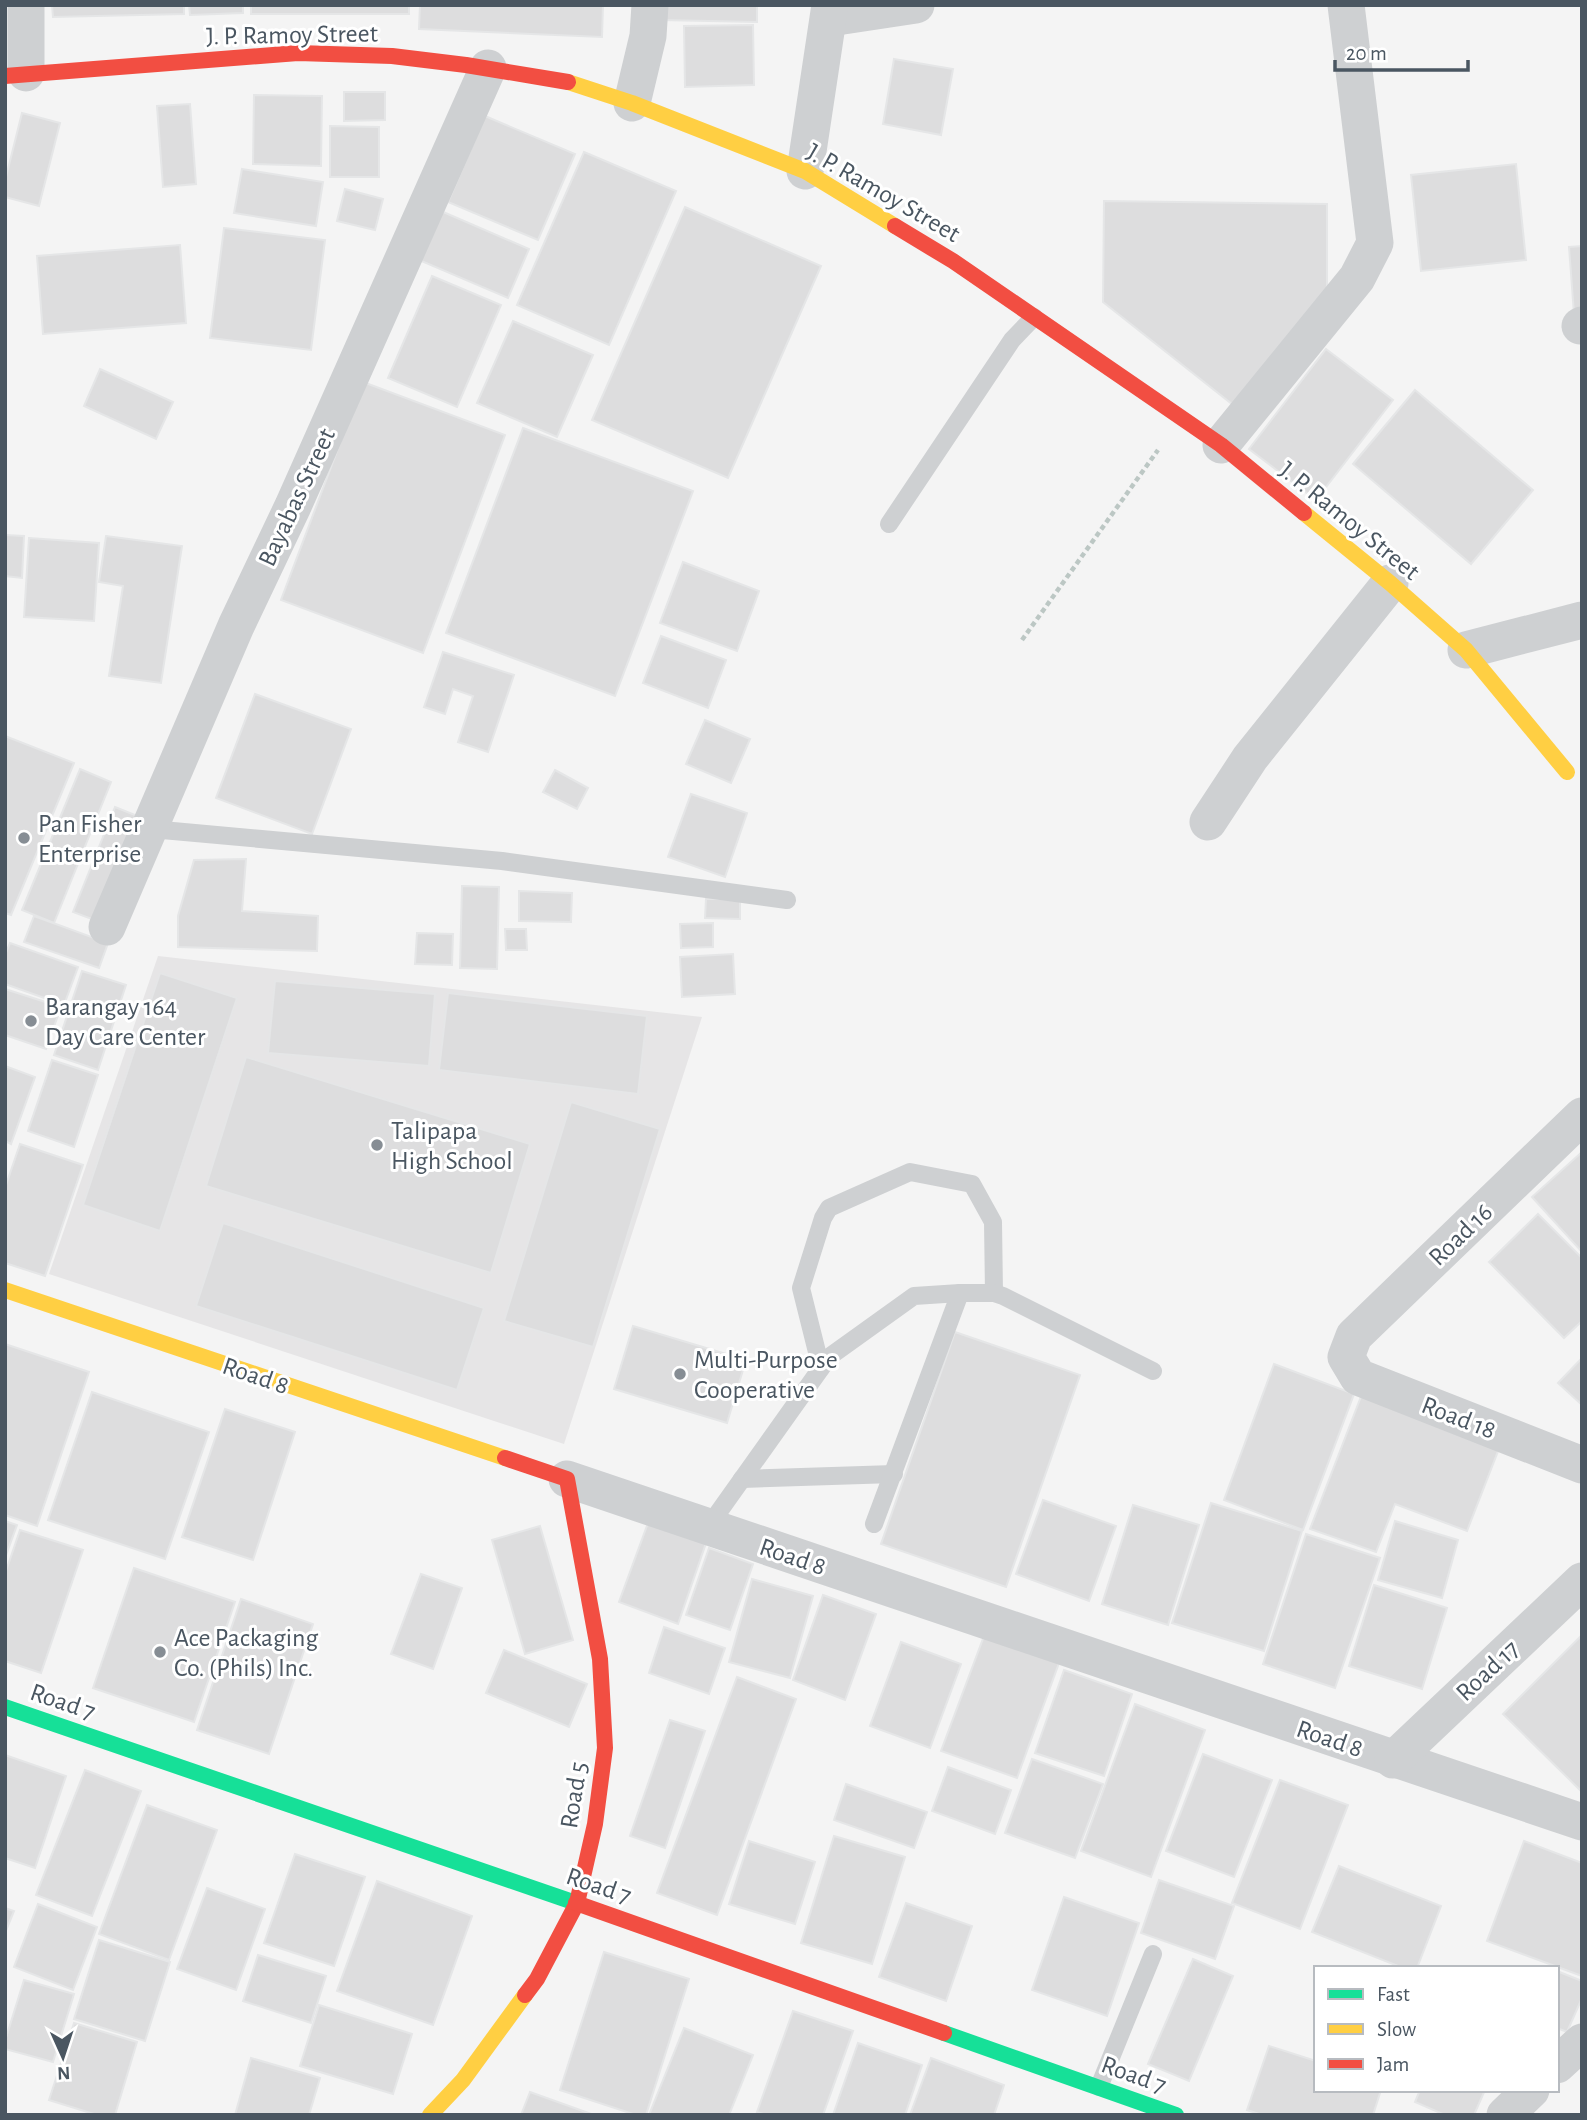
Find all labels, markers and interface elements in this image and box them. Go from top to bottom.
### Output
street label: J. P. Ramoy Street [206,21,378,49]
scale bar [1335,28,1468,72]
text: 20 m [1346,43,1387,64]
street label: J. P. Ramoy Street [803,139,964,247]
street label: Bayabas Street [254,424,340,570]
street label: J. P. Ramoy Street [1274,457,1424,585]
place label: Pan Fisher Enterprise [38,811,142,867]
marker: Pan Fisher Enterprise [16,830,32,846]
place label: Barangay 164 Day Care Center [45,994,206,1050]
marker: Barangay 164 Day Care Center [23,1013,39,1029]
place label: Talipapa High School [391,1118,513,1174]
marker: Talipapa High School [369,1137,385,1153]
street label: Road 16 [1424,1199,1497,1271]
place label: Multi-Purpose Cooperative [694,1347,838,1403]
street label: Road 8 [219,1353,292,1399]
marker: Multi-Purpose Cooperative [672,1366,688,1382]
street label: Road 18 [1418,1392,1499,1444]
street label: Road 8 [756,1534,829,1580]
place label: Ace Packaging Co. (Phils) Inc. [174,1625,318,1681]
street label: Road 17 [1451,1635,1524,1706]
marker: Ace Packaging Co. (Phils) Inc. [152,1644,168,1660]
street label: Road 7 [27,1679,99,1725]
street label: Road 8 [1293,1716,1366,1762]
street label: Road 5 [556,1760,592,1830]
street label: Road 7 [563,1863,635,1909]
legend [1314,1966,1559,2092]
text: Fast [1377,1984,1410,2005]
text: Slow [1377,2019,1416,2040]
north arrow [28,2022,98,2092]
street label: Road 7 [1098,2051,1170,2099]
text: Jam [1377,2054,1409,2075]
text: N [57,2063,71,2082]

